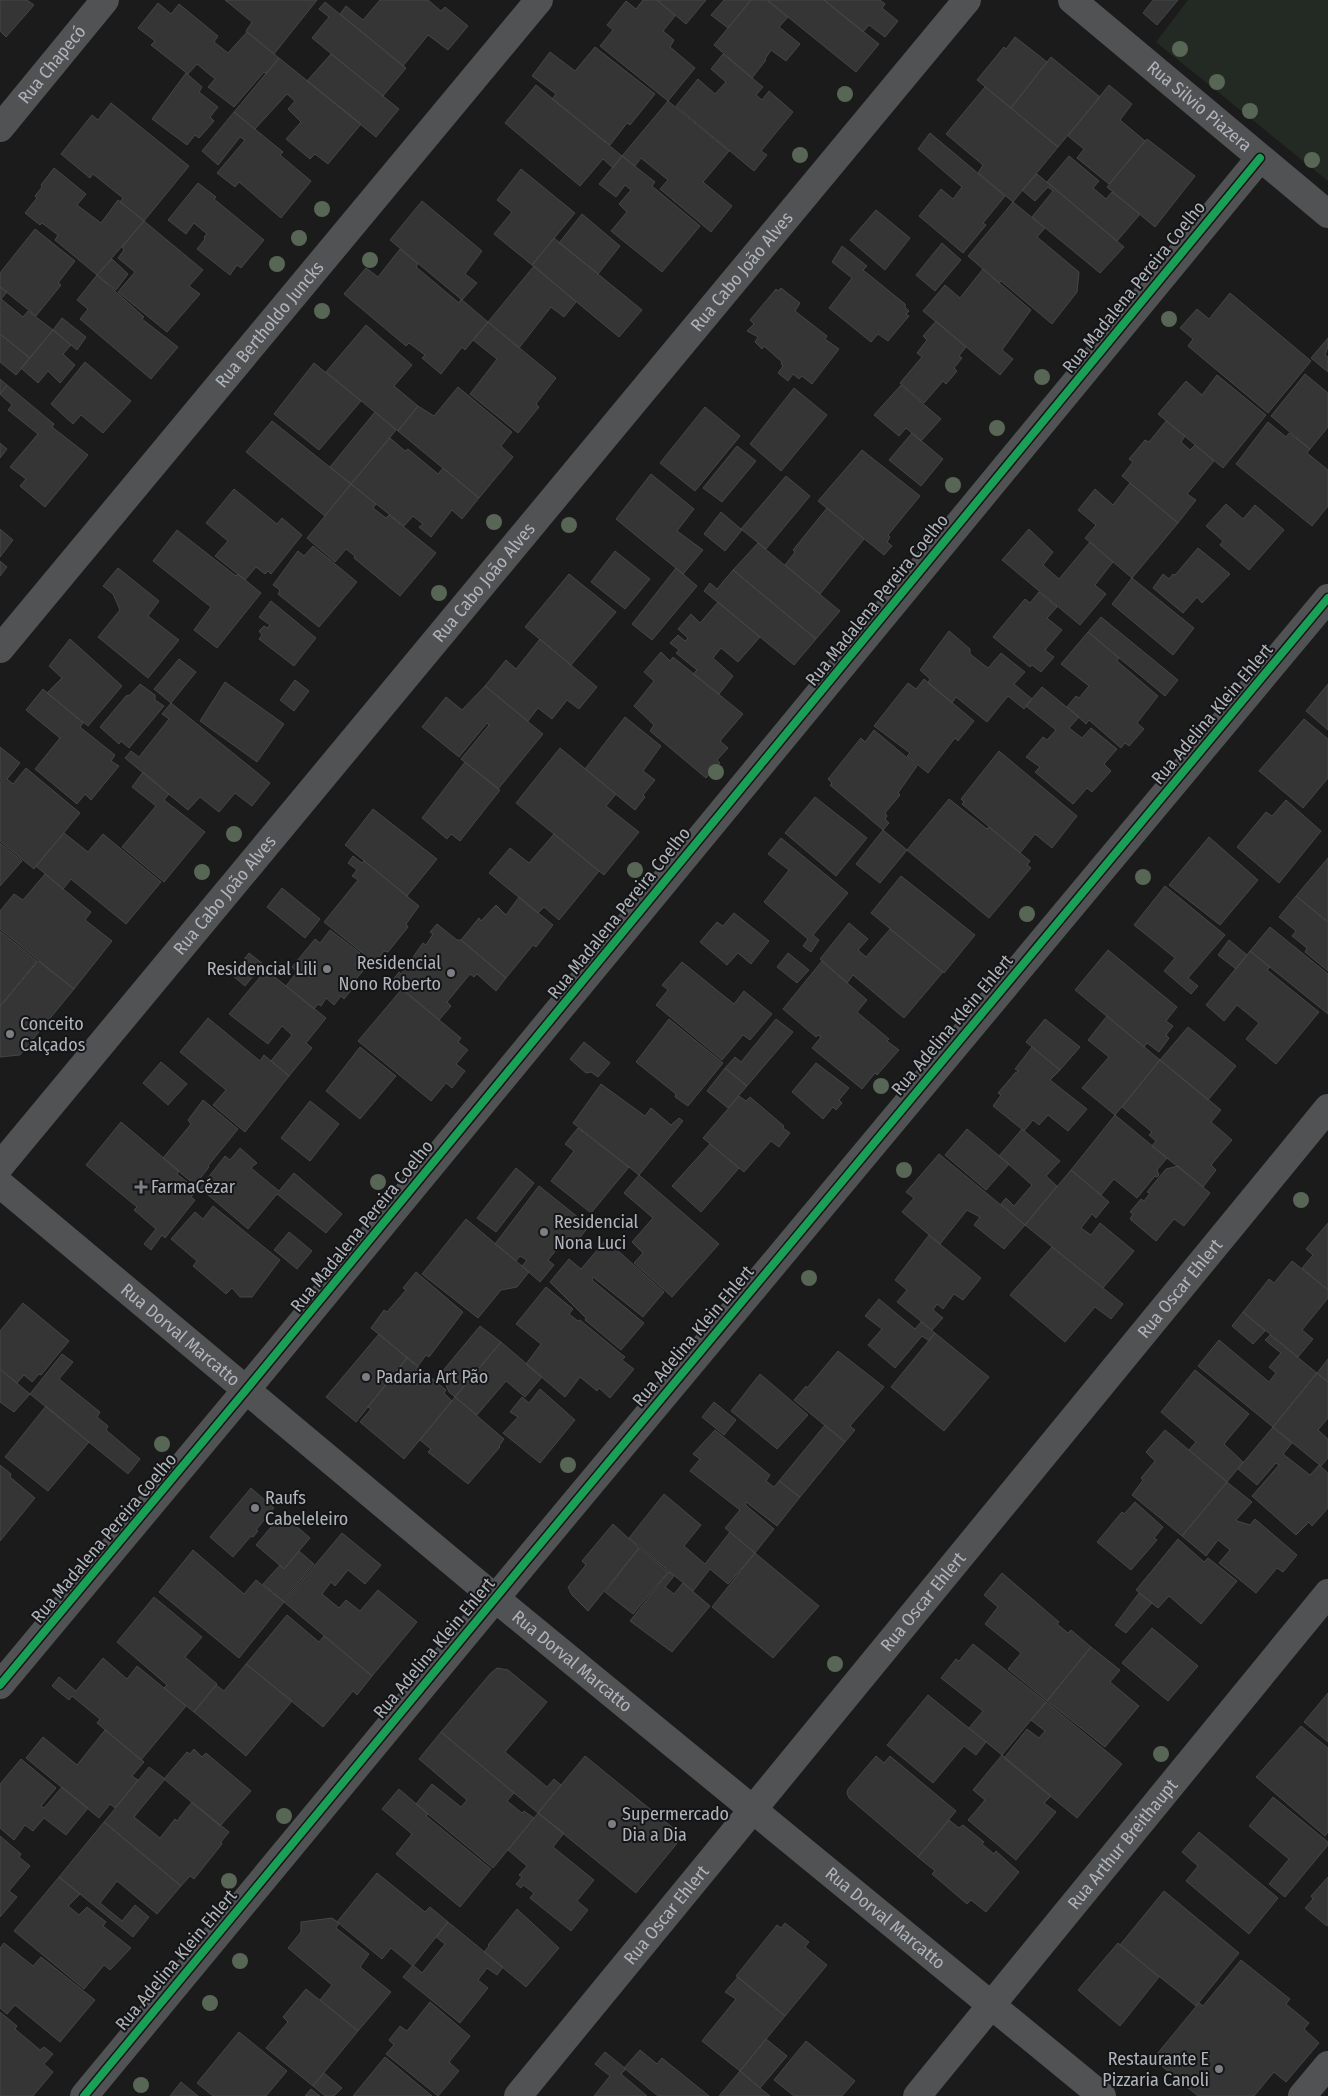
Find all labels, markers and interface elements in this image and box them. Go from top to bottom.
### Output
street label: Rua Chapecó [13,21,91,108]
street label: Rua Silvio Piazera [1142,56,1256,157]
street label: Rua Madalena Pereira Coelho [1058,197,1210,377]
street label: Rua Cabo João Alves [686,207,798,336]
street label: Rua Bertholdo Juncks [211,256,329,392]
street label: Rua Madalena Pereira Coelho [801,510,953,690]
street label: Rua Cabo João Alves [428,518,540,647]
street label: Rua Adelina Klein Ehlert [1147,639,1277,789]
street label: Rua Madalena Pereira Coelho [543,823,695,1003]
street label: Rua Cabo João Alves [169,831,281,959]
street label: Rua Adelina Klein Ehlert [887,950,1017,1100]
place label: Residencial Nono Roberto [339,952,441,995]
place label: Residencial Lili [207,958,317,980]
marker: Residencial Lili [321,963,333,975]
marker: Residencial Nono Roberto [445,967,457,979]
place label: Conceito Calçados [20,1013,86,1056]
marker: Conceito Calçados [4,1028,16,1040]
street label: Rua Madalena Pereira Coelho [286,1136,438,1316]
place label: FarmaCézar [151,1176,236,1198]
marker: FarmaCézar [135,1181,147,1193]
place label: Residencial Nona Luci [554,1211,639,1254]
marker: Residencial Nona Luci [538,1226,550,1238]
street label: Rua Oscar Ehlert [1133,1234,1227,1343]
street label: Rua Adelina Klein Ehlert [628,1261,758,1411]
street label: Rua Dorval Marcatto [116,1279,244,1391]
place label: Padaria Art Pão [376,1366,488,1388]
marker: Padaria Art Pão [360,1371,372,1383]
street label: Rua Madalena Pereira Coelho [27,1449,181,1627]
place label: Raufs Cabeleleiro [265,1487,348,1530]
marker: Raufs Cabeleleiro [249,1502,261,1514]
street label: Rua Oscar Ehlert [876,1548,970,1656]
street label: Rua Adelina Klein Ehlert [369,1573,499,1723]
street label: Rua Dorval Marcatto [508,1606,637,1717]
street label: Rua Arthur Breithaupt [1063,1775,1182,1914]
place label: Supermercado Dia a Dia [622,1803,729,1846]
marker: Supermercado Dia a Dia [606,1818,618,1830]
street label: Rua Oscar Ehlert [619,1861,714,1969]
street label: Rua Dorval Marcatto [821,1862,950,1974]
street label: Rua Adelina Klein Ehlert [111,1885,241,2035]
place label: Restaurante E Pizzaria Canoli [1102,2048,1209,2091]
marker: Restaurante E Pizzaria Canoli [1213,2063,1225,2075]

